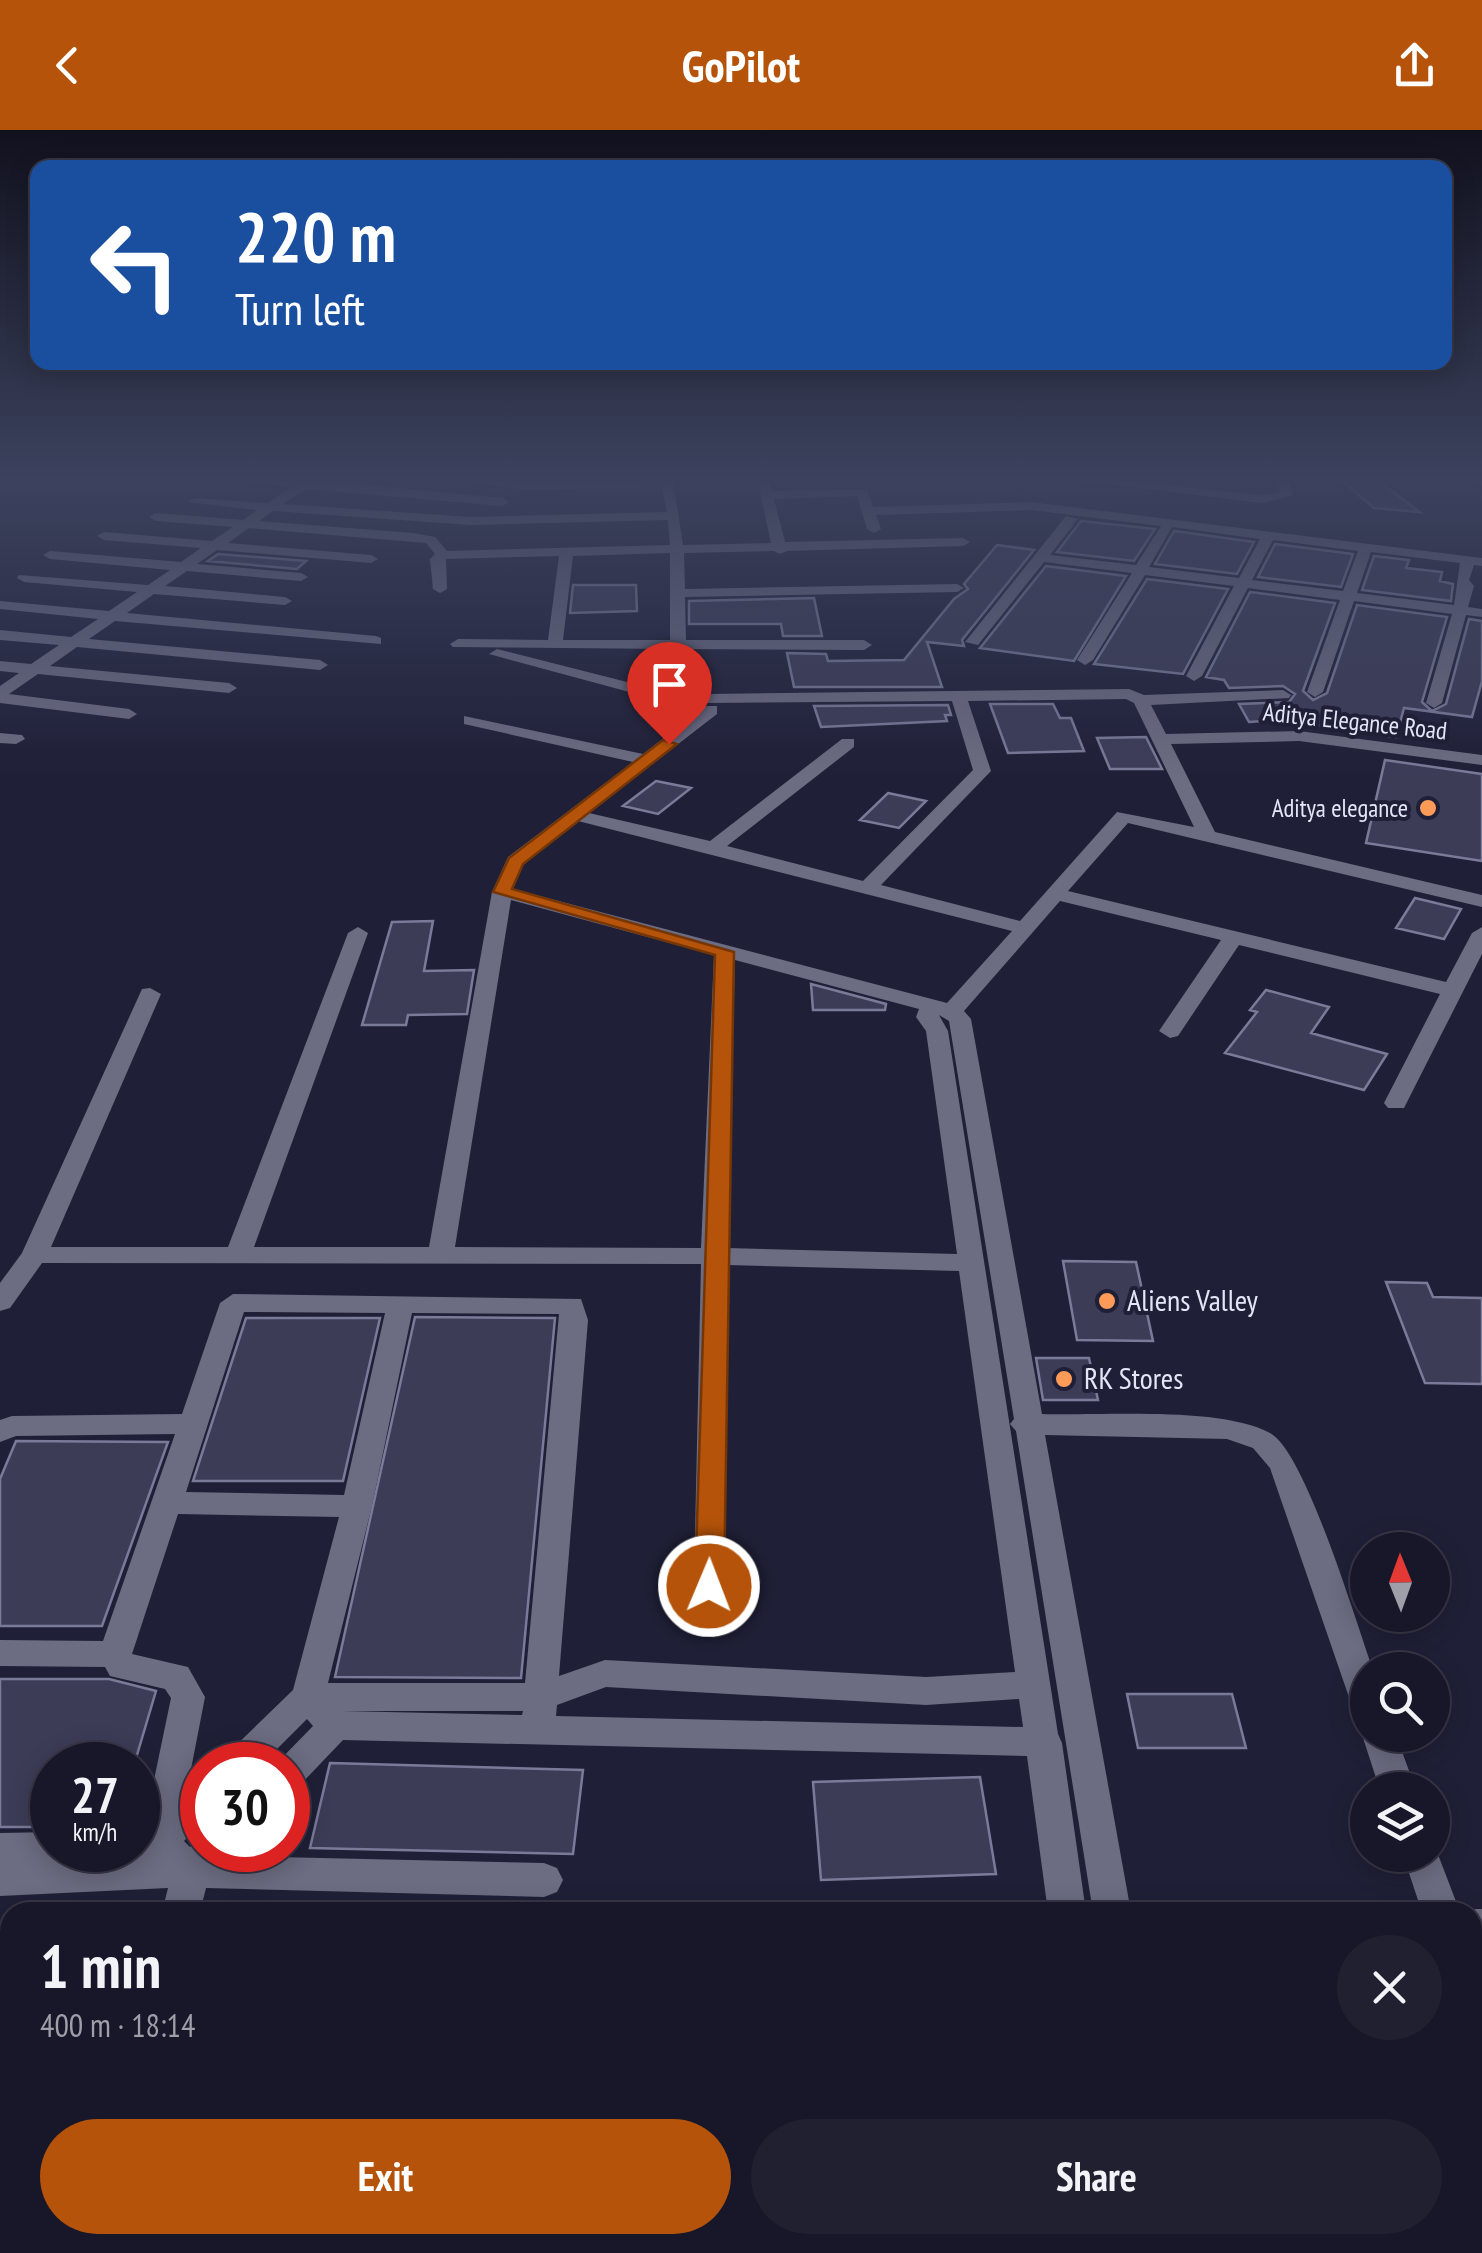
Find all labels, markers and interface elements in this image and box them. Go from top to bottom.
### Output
text: GoPilot [682,36,800,94]
icon: back [40,38,95,93]
icon: share [1387,38,1442,93]
text: 220 m [235,191,396,281]
icon: left [70,200,200,330]
text: Turn left [235,279,365,337]
pin [627,642,712,745]
icon: arrive [642,657,697,712]
street label: Aditya Elegance Road [1261,695,1449,747]
place label: Aditya elegance [1272,792,1408,824]
marker: Aditya elegance [1417,797,1439,819]
place label: Aliens Valley [1127,1280,1259,1319]
marker: Aliens Valley [1096,1290,1118,1312]
place label: RK Stores [1084,1358,1183,1397]
marker: RK Stores [1053,1368,1075,1390]
north arrow [1350,1532,1450,1632]
map controls [1350,1532,1450,1872]
position arrow [657,1534,761,1638]
button: search [1350,1652,1450,1752]
speed limit sign: 30 [180,1742,310,1872]
text: 27 [71,1762,119,1827]
button: layers [1350,1772,1450,1872]
text: km/h [73,1816,117,1848]
text: 1 min [40,1927,161,2005]
button: close [1337,1935,1442,2040]
text: 400 m · 18:14 [40,2004,195,2046]
button: Exit [40,2119,731,2234]
button: Share [751,2119,1442,2234]

